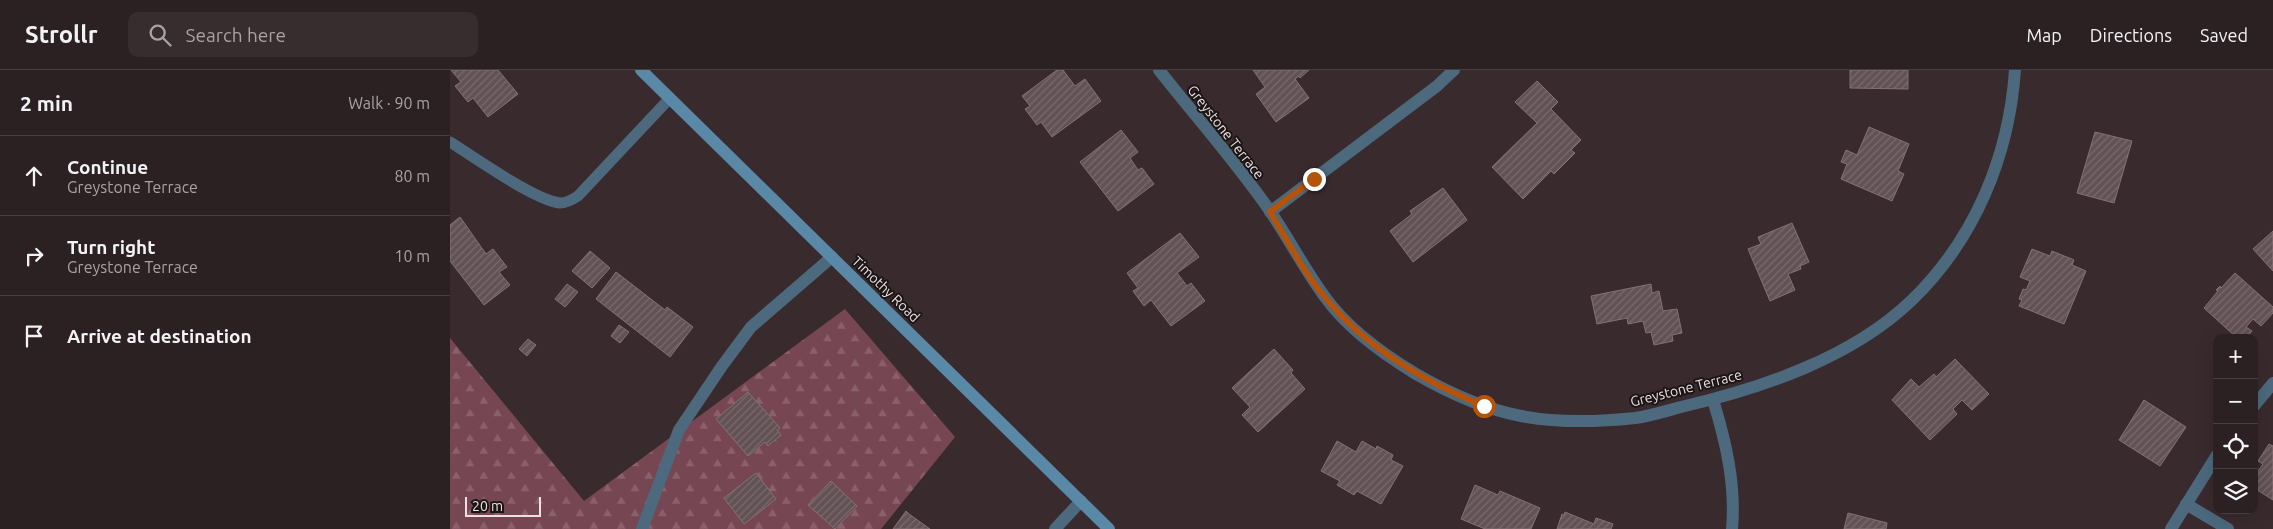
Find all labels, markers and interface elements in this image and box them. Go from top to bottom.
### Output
search box [128,12,478,57]
text: Strollr [25,21,98,48]
icon: search [146,21,174,49]
text: Search here [186,24,286,46]
text: Map [2026,25,2062,45]
text: Directions [2090,25,2172,45]
text: Saved [2200,25,2248,45]
street label: Greystone Terrace [1184,82,1268,182]
text: 2 min [20,91,73,115]
text: Walk · 90 m [348,94,430,112]
text: Continue [67,156,148,178]
icon: ahead [20,162,48,190]
text: 80 m [394,167,430,185]
route end [1303,168,1326,191]
text: Greystone Terrace [67,178,198,196]
text: Turn right [67,236,155,258]
icon: right [20,242,48,270]
text: 10 m [394,247,430,265]
street label: Timothy Road [849,253,923,325]
text: Greystone Terrace [67,258,198,276]
icon: arrive [20,322,48,350]
text: Arrive at destination [67,325,252,347]
map controls [2213,334,2258,514]
button: + [2213,334,2258,379]
street label: Greystone Terrace [1628,366,1744,410]
button: − [2213,379,2258,424]
route start [1473,395,1496,418]
button: locate [2213,424,2258,469]
button: layers [2213,469,2258,514]
scale bar [465,494,541,517]
text: 20 m [472,498,503,514]

